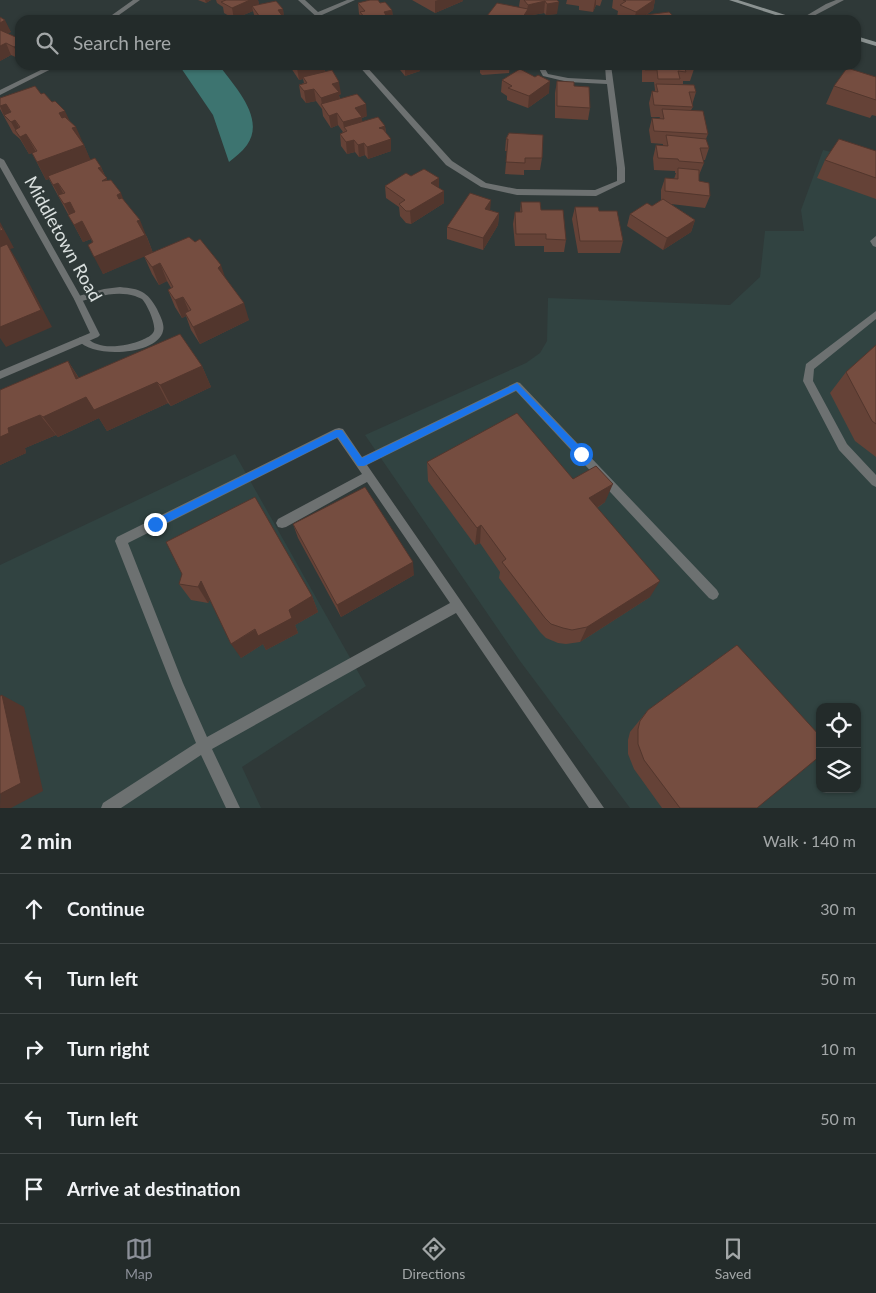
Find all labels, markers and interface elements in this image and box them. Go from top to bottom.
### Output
search box [15,15,861,70]
icon: search [33,29,61,57]
text: Search here [73,31,171,54]
street label: Middletown Road [20,172,107,305]
route start [570,443,593,466]
route end [144,513,167,536]
map controls [816,703,861,793]
button: locate [816,703,861,748]
button: layers [816,748,861,793]
text: 2 min [20,828,72,853]
text: Walk · 140 m [763,831,856,850]
icon: ahead [20,895,48,923]
text: Continue [67,897,145,920]
text: 30 m [820,899,856,918]
icon: left [20,965,48,993]
text: Turn left [67,967,138,990]
text: 50 m [820,969,856,988]
icon: right [20,1035,48,1063]
text: Turn right [67,1037,149,1060]
text: 10 m [820,1039,856,1058]
icon: left [20,1105,48,1133]
text: Turn left [67,1107,138,1130]
text: 50 m [820,1109,856,1128]
icon: arrive [20,1175,48,1203]
text: Arrive at destination [67,1177,240,1200]
tab: Map [125,1235,153,1282]
tab: Directions [402,1235,465,1282]
tab: Saved [715,1235,751,1282]

